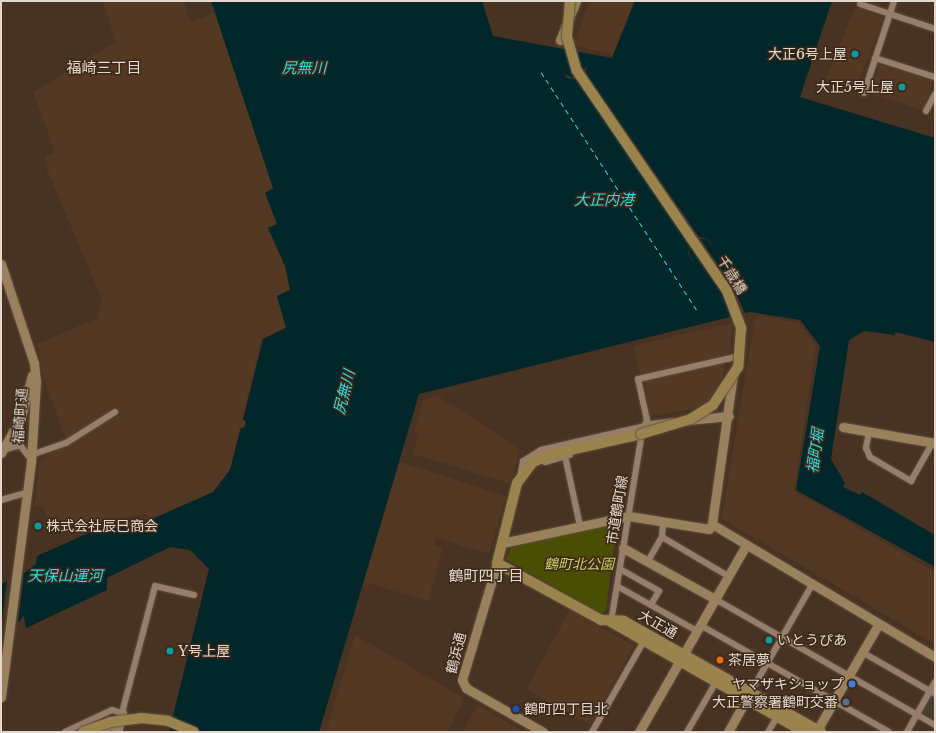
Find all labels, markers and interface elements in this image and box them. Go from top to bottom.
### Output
place label: 大正6号上屋 [768,46,847,62]
marker: 大正6号上屋 [850,49,860,59]
district label: 福崎三丁目 [67,59,141,77]
water label: 尻無川 [282,59,326,77]
place label: 大正5号上屋 [816,79,894,95]
marker: 大正5号上屋 [897,82,907,92]
water label: 大正内港 [574,191,634,209]
street label: 千歳橋 [714,253,750,297]
water label: 尻無川 [330,368,358,416]
street label: 福崎町通 [10,387,30,445]
water label: 福町堀 [803,427,827,475]
street label: 市道鶴町線 [603,474,631,546]
place label: 株式会社辰巳商会 [46,518,158,534]
marker: 株式会社辰巳商会 [33,521,43,531]
park label: 鶴町北公園 [544,556,614,572]
water label: 天保山運河 [28,567,102,585]
district label: 鶴町四丁目 [449,567,523,585]
street label: 大正通 [636,606,680,642]
street label: 鶴浜通 [443,631,469,675]
place label: いとうぴあ [777,632,847,648]
marker: いとうぴあ [764,635,774,645]
place label: Y号上屋 [178,643,230,659]
marker: Y号上屋 [165,646,175,656]
place label: 茶居夢 [728,652,770,668]
marker: 茶居夢 [715,655,725,665]
place label: ヤマザキショップ [732,676,844,692]
marker: ヤマザキショップ [847,679,857,689]
place label: 大正警察署鶴町交番 [712,694,838,710]
marker: 大正警察署鶴町交番 [841,697,851,707]
place label: 鶴町四丁目北 [524,701,608,717]
marker: 鶴町四丁目北 [511,704,521,714]

